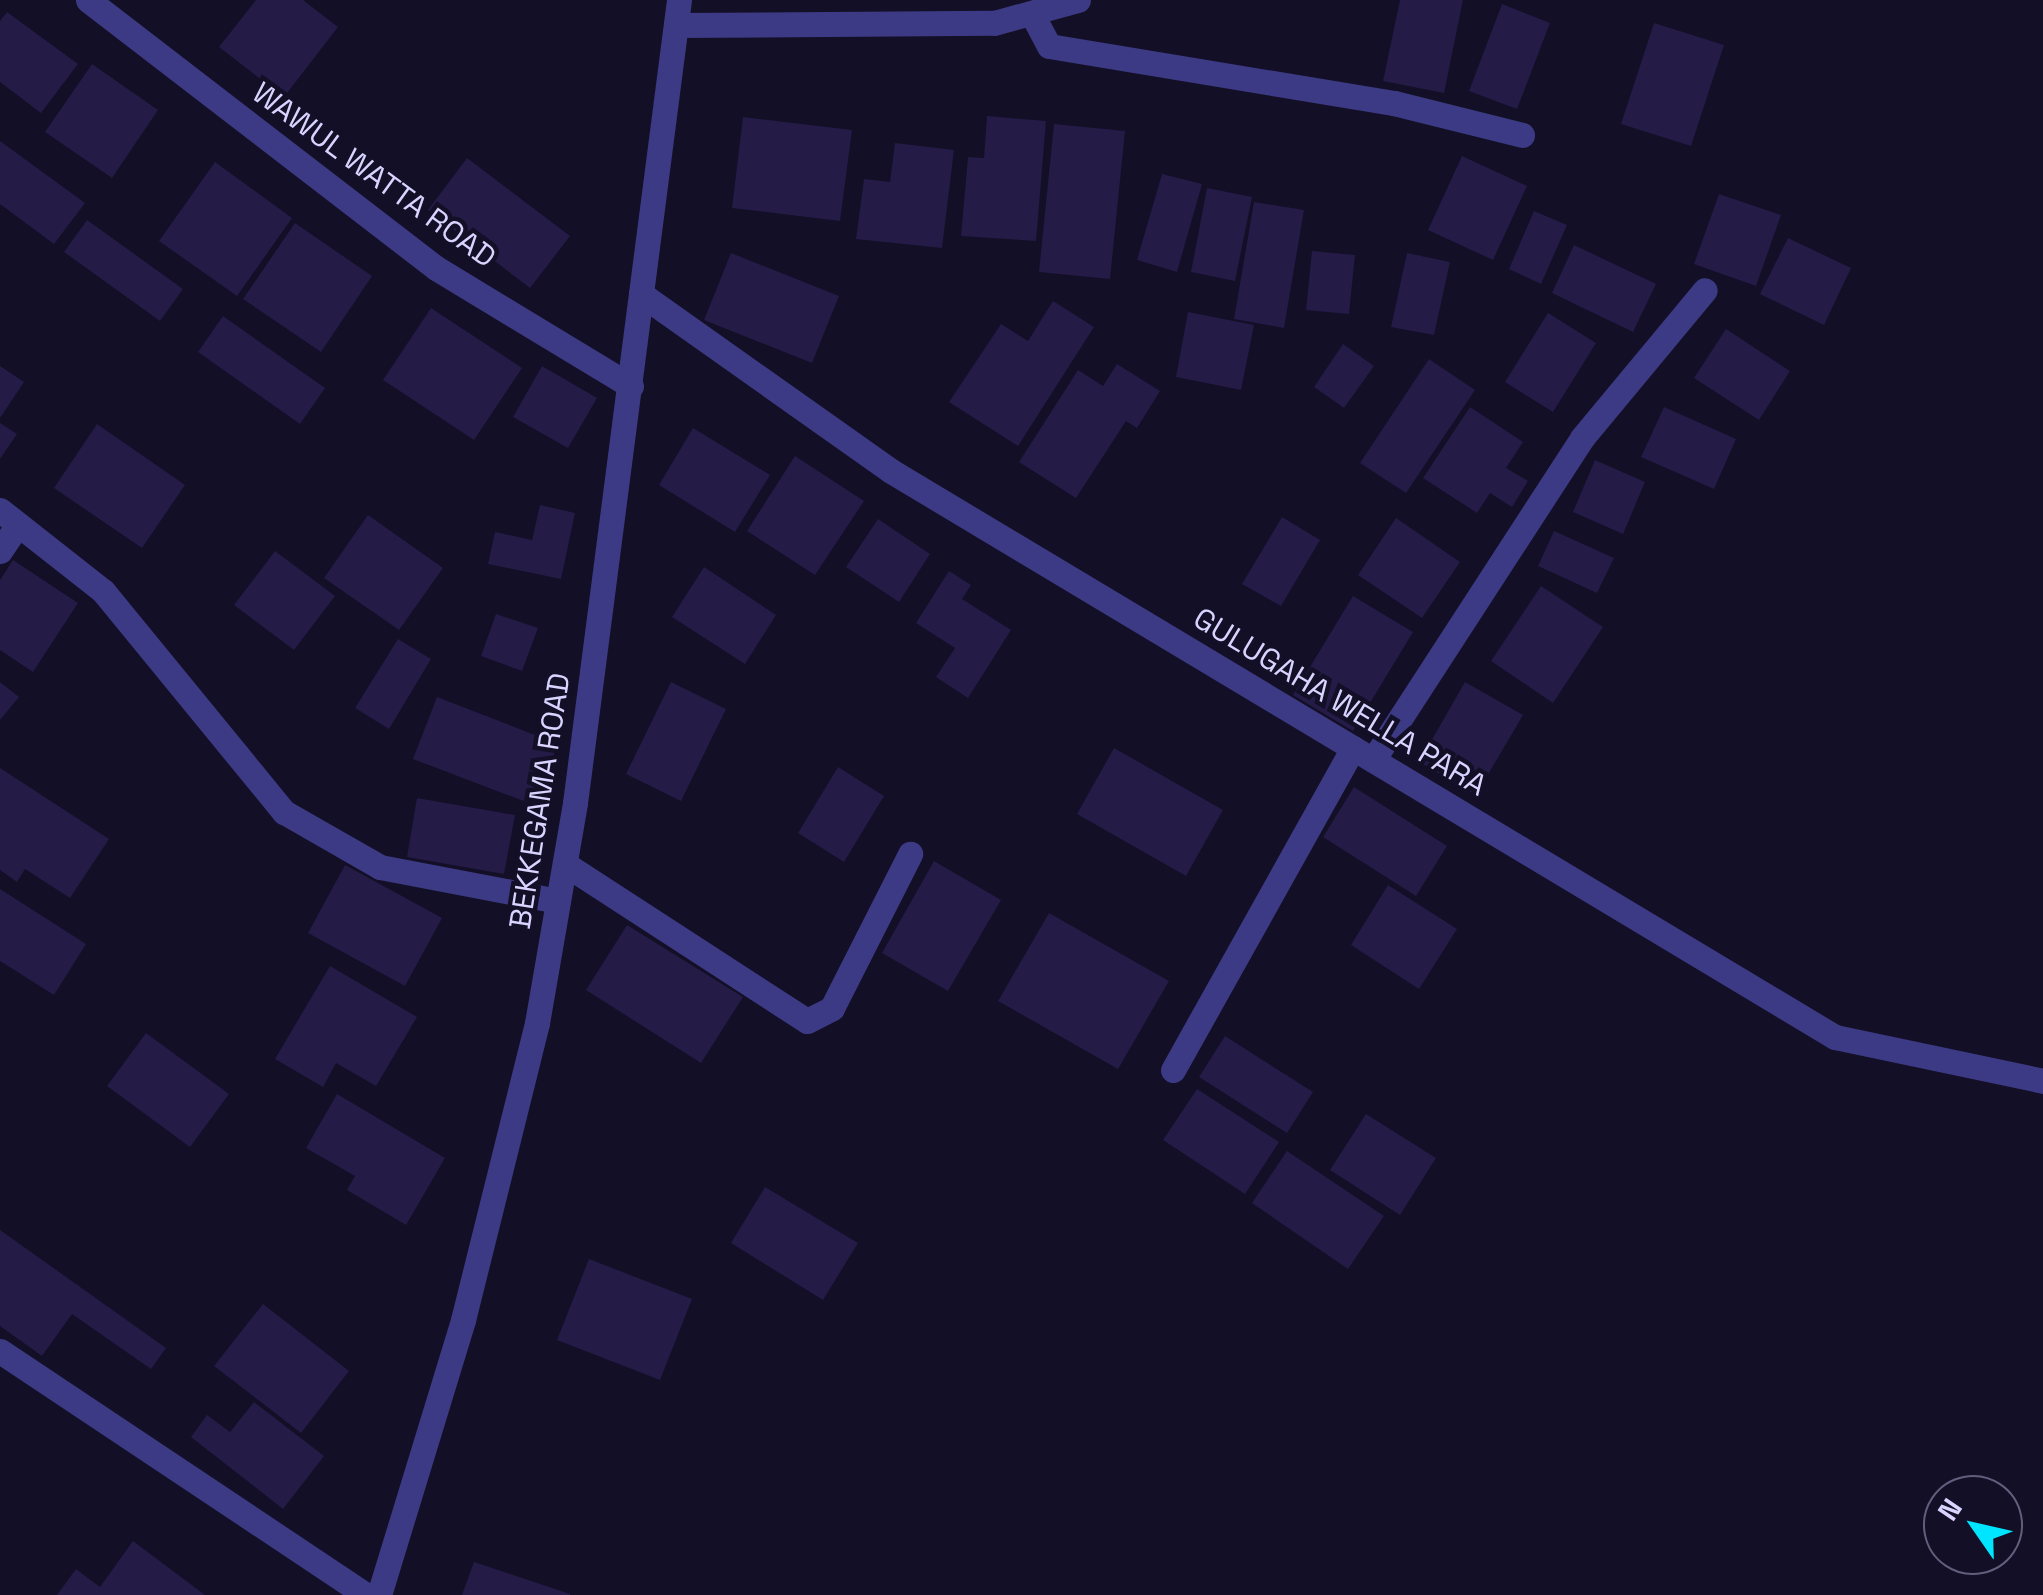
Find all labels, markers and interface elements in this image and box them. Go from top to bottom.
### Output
street label: WAWUL WATTA ROAD [245,74,503,276]
street label: GULUGAHA WELLA PARA [1187,600,1493,804]
street label: BEKKEGAMA ROAD [502,670,578,932]
north arrow [1923,1475,2023,1575]
text: N [1930,1492,1970,1527]

